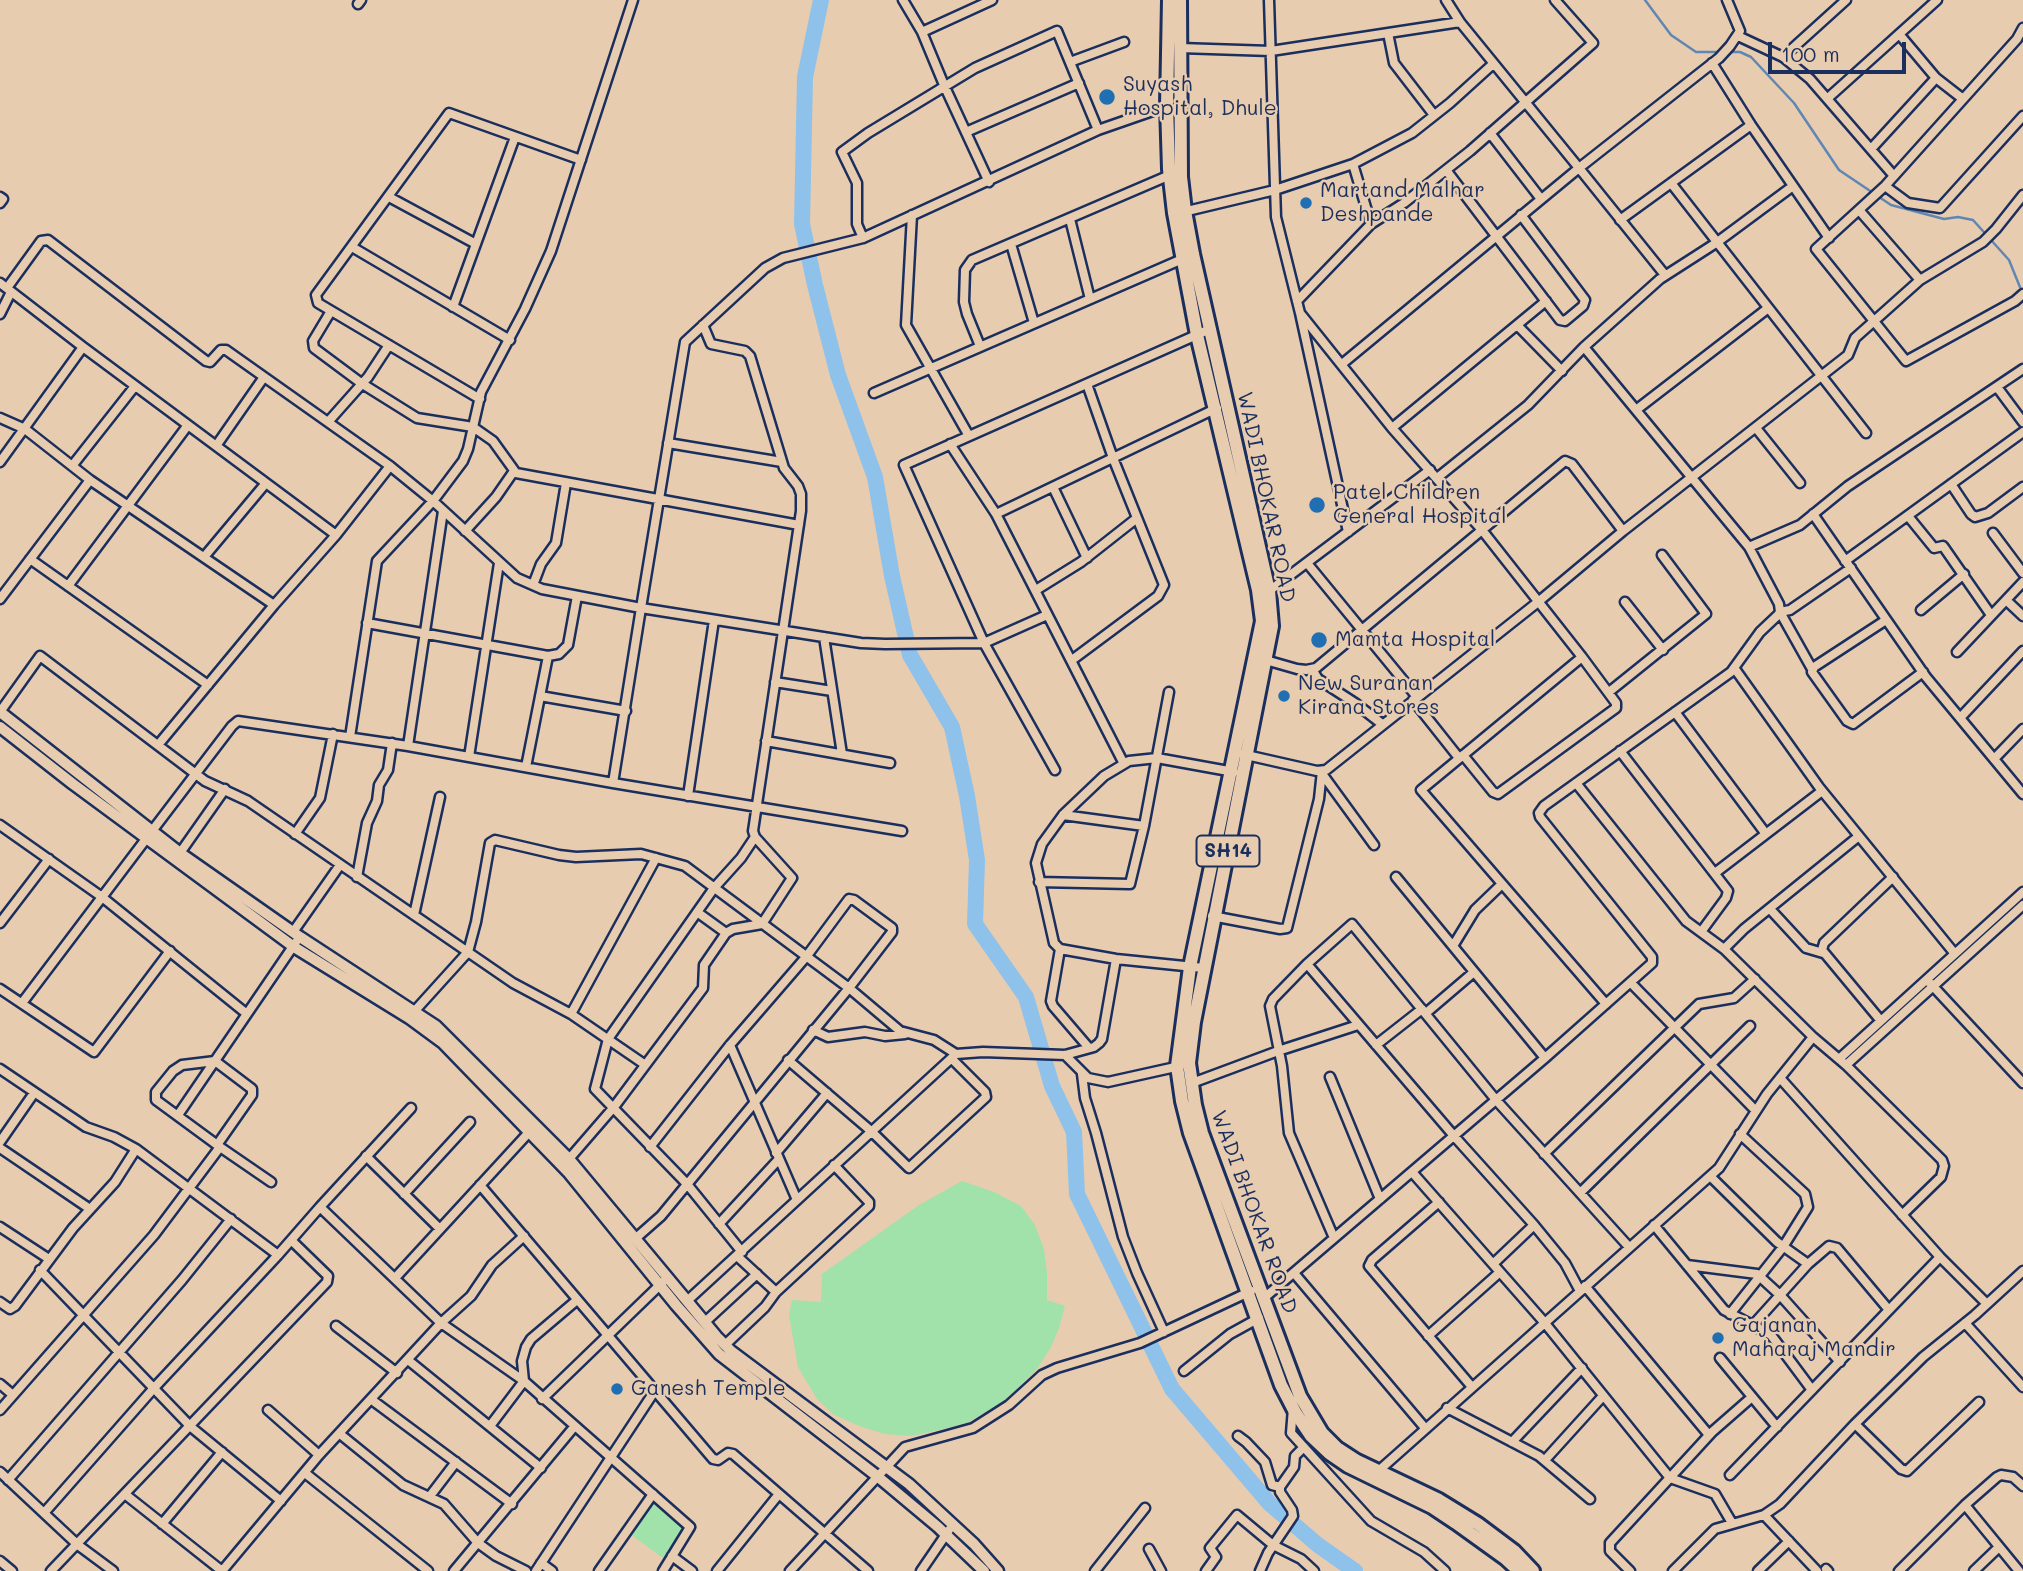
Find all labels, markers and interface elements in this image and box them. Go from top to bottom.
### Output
scale bar [1771,28,1909,72]
text: 100 m [1781,40,1840,67]
place label: Suyash Hospital, Dhule [1123,72,1277,122]
marker: Suyash Hospital, Dhule [1097,87,1117,107]
place label: Martand Malhar Deshpande [1320,178,1485,228]
marker: Martand Malhar Deshpande [1298,195,1314,211]
street label: WADI BHOKAR ROAD [1231,389,1301,605]
place label: Patel Children General Hospital [1333,480,1506,530]
marker: Patel Children General Hospital [1307,495,1327,515]
place label: Mamta Hospital [1335,627,1495,653]
marker: Mamta Hospital [1309,630,1329,650]
place label: New Suranan Kirana Stores [1298,671,1439,721]
marker: New Suranan Kirana Stores [1276,688,1292,704]
road number: SH14 [1196,836,1260,866]
street label: WADI BHOKAR ROAD [1205,1107,1303,1317]
place label: Gajanan Maharaj Mandir [1732,1313,1896,1363]
marker: Gajanan Maharaj Mandir [1710,1330,1726,1346]
place label: Ganesh Temple [631,1376,786,1402]
marker: Ganesh Temple [609,1381,625,1397]

